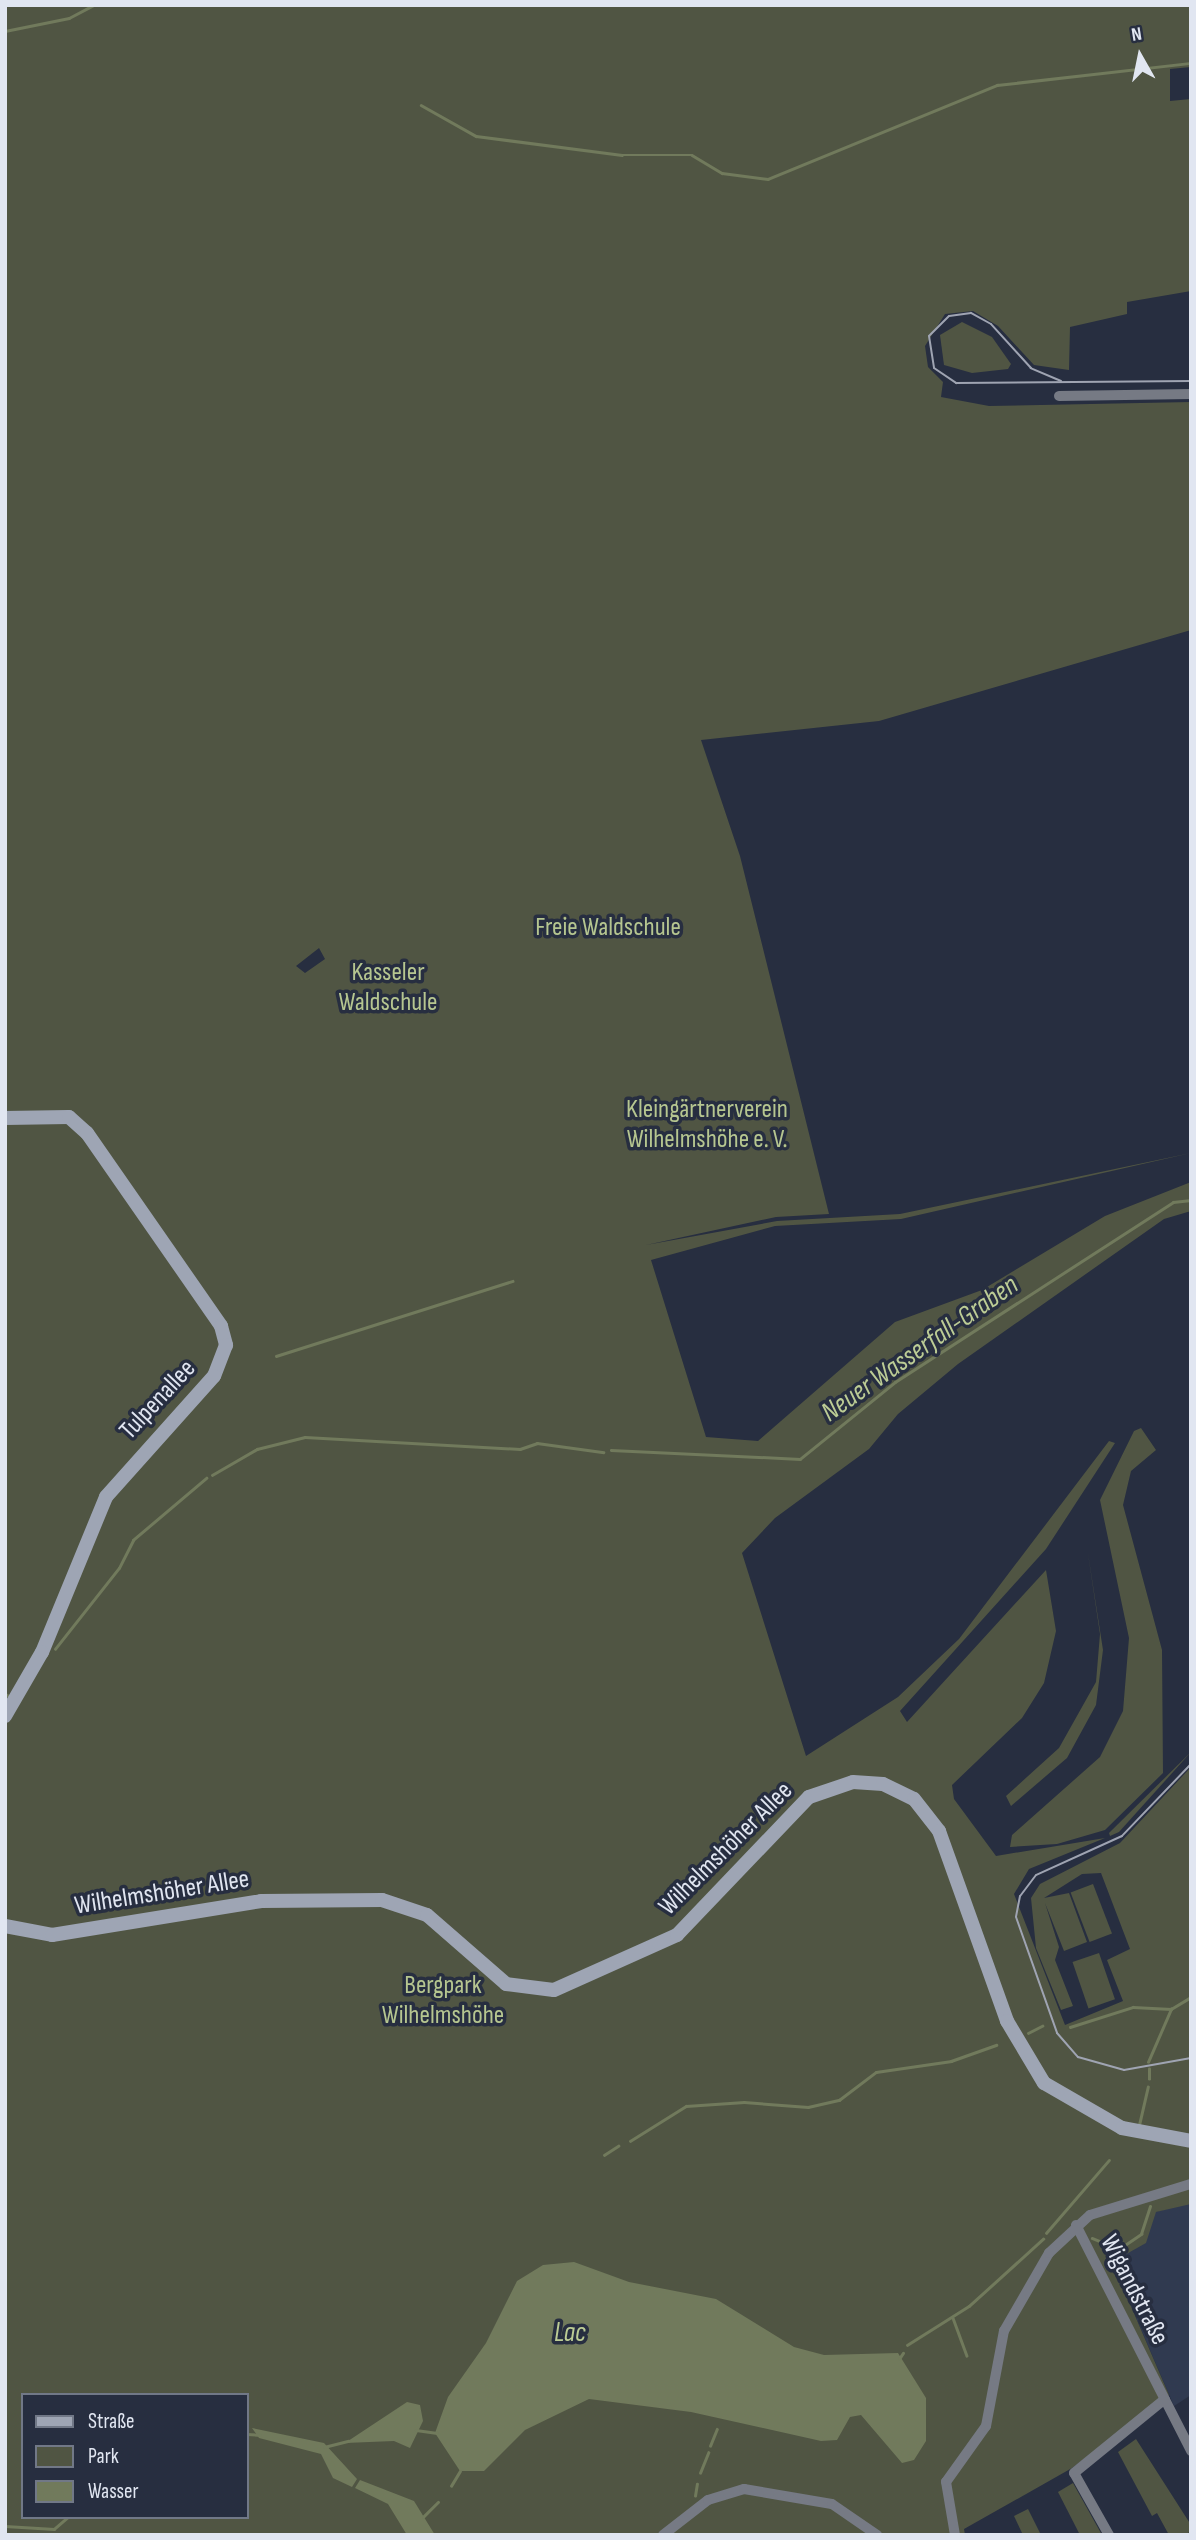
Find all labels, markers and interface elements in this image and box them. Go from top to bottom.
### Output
north arrow [1105,21,1175,91]
text: N [1130,23,1143,47]
park label: Freie Waldschule [535,912,681,944]
park label: Kasseler Waldschule [339,957,437,1018]
park label: Kleingärtnerverein Wilhelmshöhe e. V. [626,1094,788,1156]
water label: Neuer Wasserfall-Graben [815,1269,1025,1429]
street label: Tulpenallee [113,1354,203,1446]
street label: Wilhelmshöher Allee [653,1776,799,1922]
street label: Wilhelmshöher Allee [73,1864,251,1922]
park label: Bergpark Wilhelmshöhe [382,1970,504,2032]
street label: Wigandstraße [1093,2230,1175,2350]
water label: Lac [554,2316,586,2350]
legend [21,2393,248,2519]
text: Straße [88,2409,134,2434]
text: Park [88,2444,119,2469]
text: Wasser [88,2479,139,2504]

